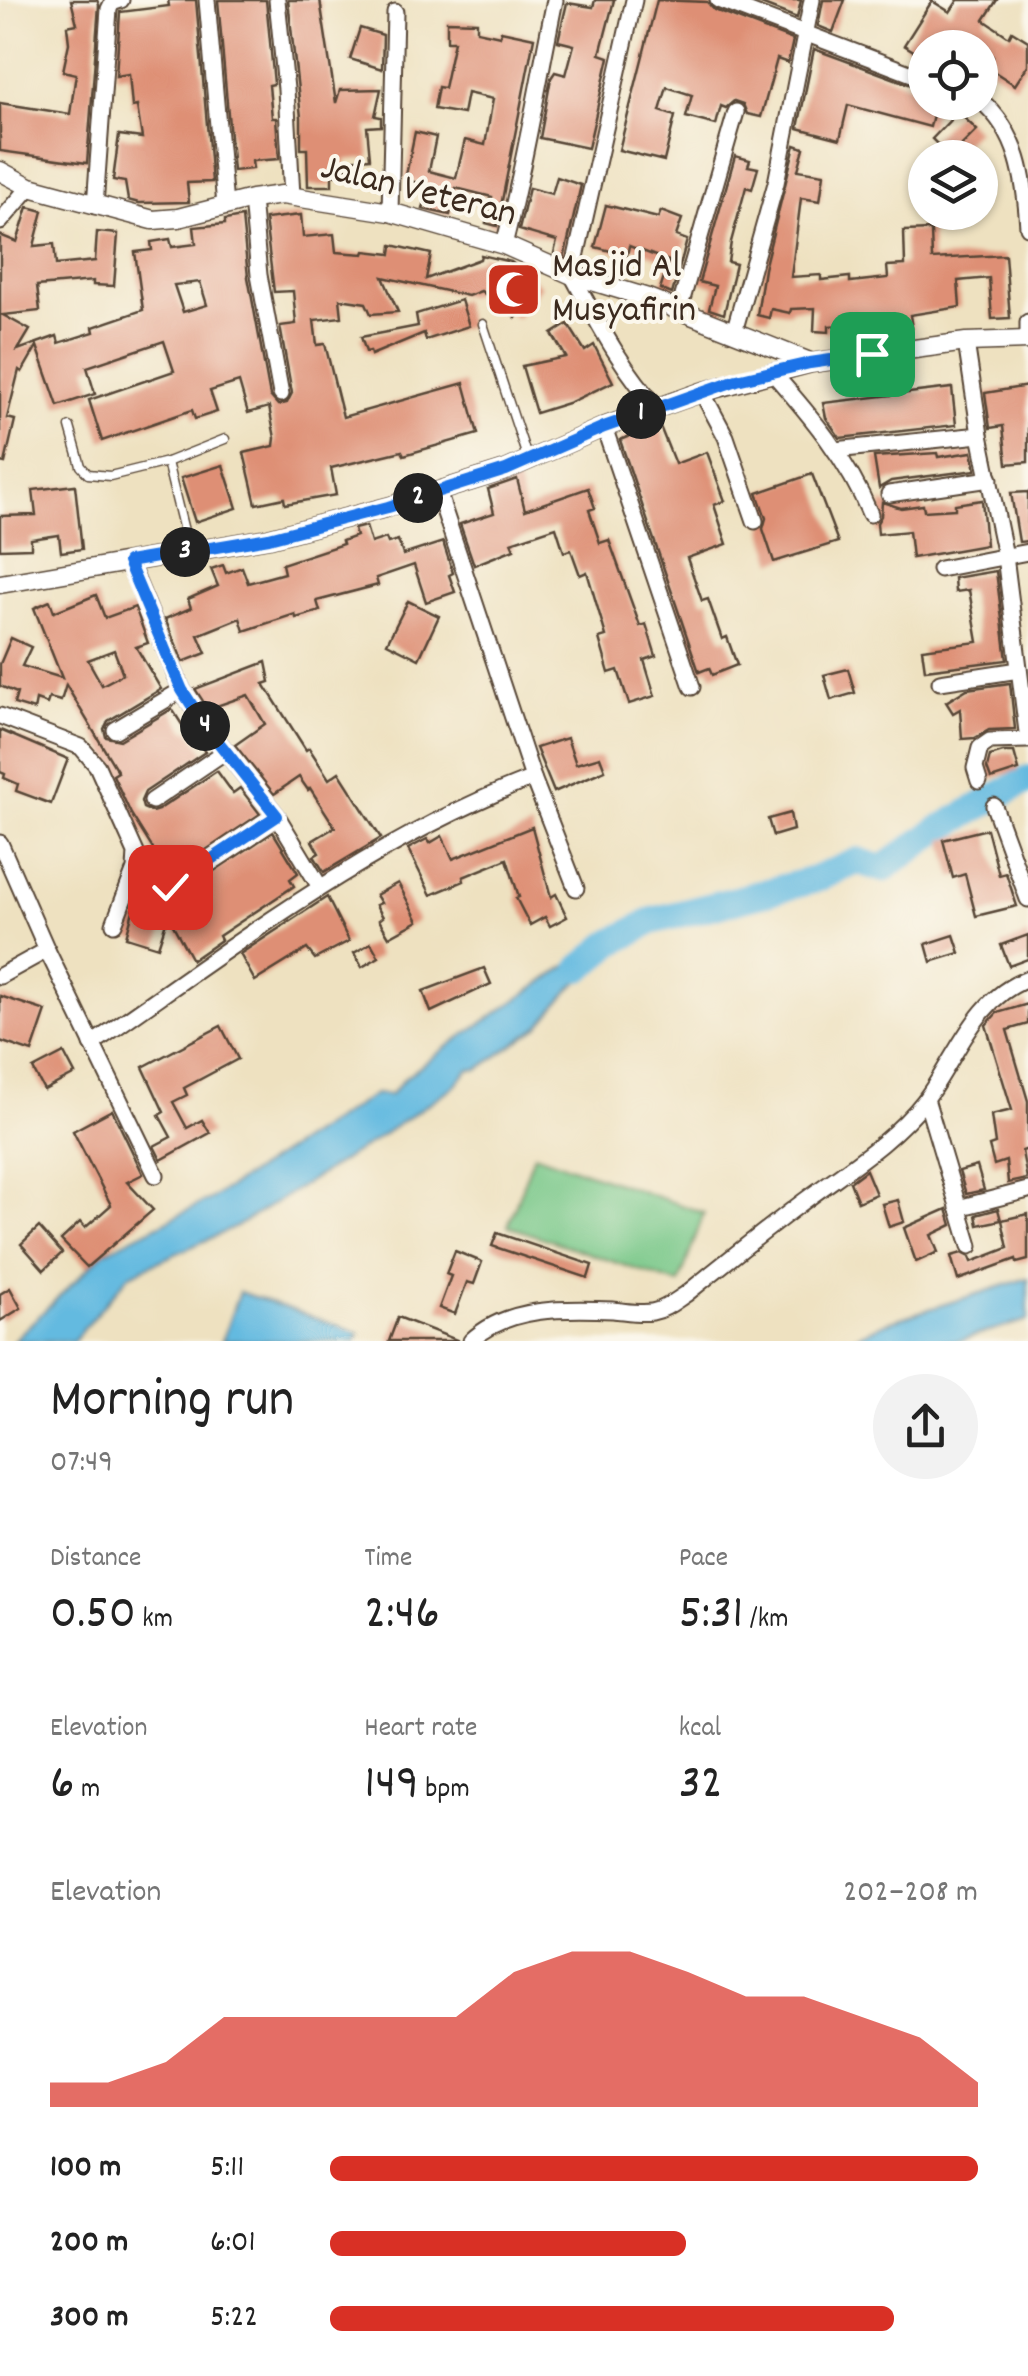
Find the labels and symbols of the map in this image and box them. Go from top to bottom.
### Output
street label: Jalan Veteran [314,142,522,244]
place label: Masjid Al Musyafirin [552,241,696,340]
mosque icon: Masjid Al Musyafirin [483,260,543,320]
pin [830,312,915,397]
pin: 1 [616,389,666,439]
pin: 2 [393,473,443,523]
pin: 3 [160,527,210,577]
pin: 4 [180,701,230,751]
pin [128,845,213,930]

